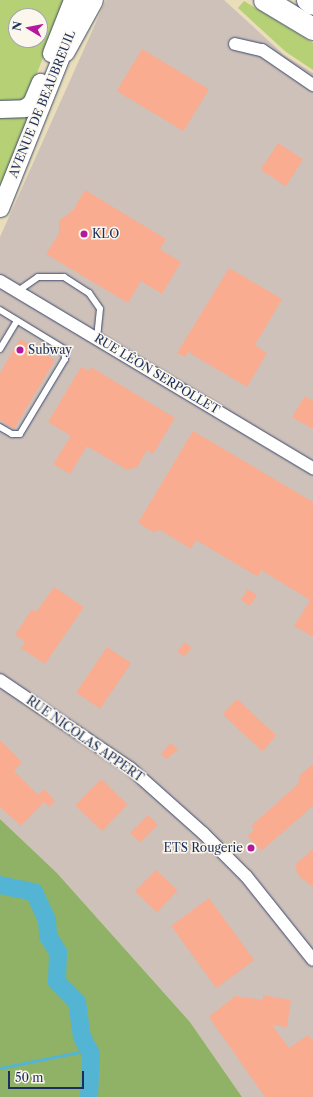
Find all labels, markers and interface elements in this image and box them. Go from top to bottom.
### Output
north arrow [8,8,48,48]
text: N [9,20,25,32]
street label: AVENUE DE BEAUBREUIL [6,28,78,180]
place label: KLO [92,227,119,241]
marker: KLO [79,229,89,239]
street label: RUE LÉON SERPOLLET [92,331,222,417]
place label: Subway [28,343,72,357]
marker: Subway [15,345,25,355]
street label: RUE NICOLAS APPERT [23,693,147,785]
place label: ETS Rougerie [164,841,243,855]
marker: ETS Rougerie [246,843,256,853]
scale bar [10,1063,86,1089]
text: 50 m [15,1070,44,1085]

